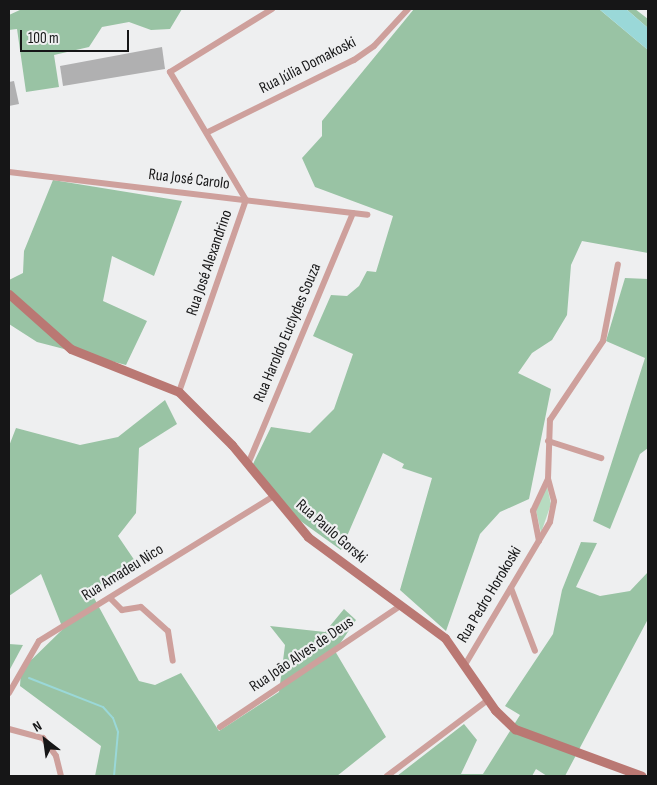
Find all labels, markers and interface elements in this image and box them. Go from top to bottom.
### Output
scale bar [22,20,131,52]
text: 100 m [28,29,59,48]
street label: Rua Júlia Domakoski [256,33,360,99]
street label: Rua José Carolo [147,165,231,195]
street label: Rua José Alexandrino [183,208,237,318]
street label: Rua Haroldo Euclydes Souza [250,261,326,405]
street label: Rua Paulo Gorski [291,496,371,568]
street label: Rua Amadeu Nico [79,540,167,606]
street label: Rua Pedro Horokoski [454,543,526,647]
street label: Rua João Alves de Deus [246,613,358,697]
north arrow [20,715,70,765]
text: N [30,717,45,736]

